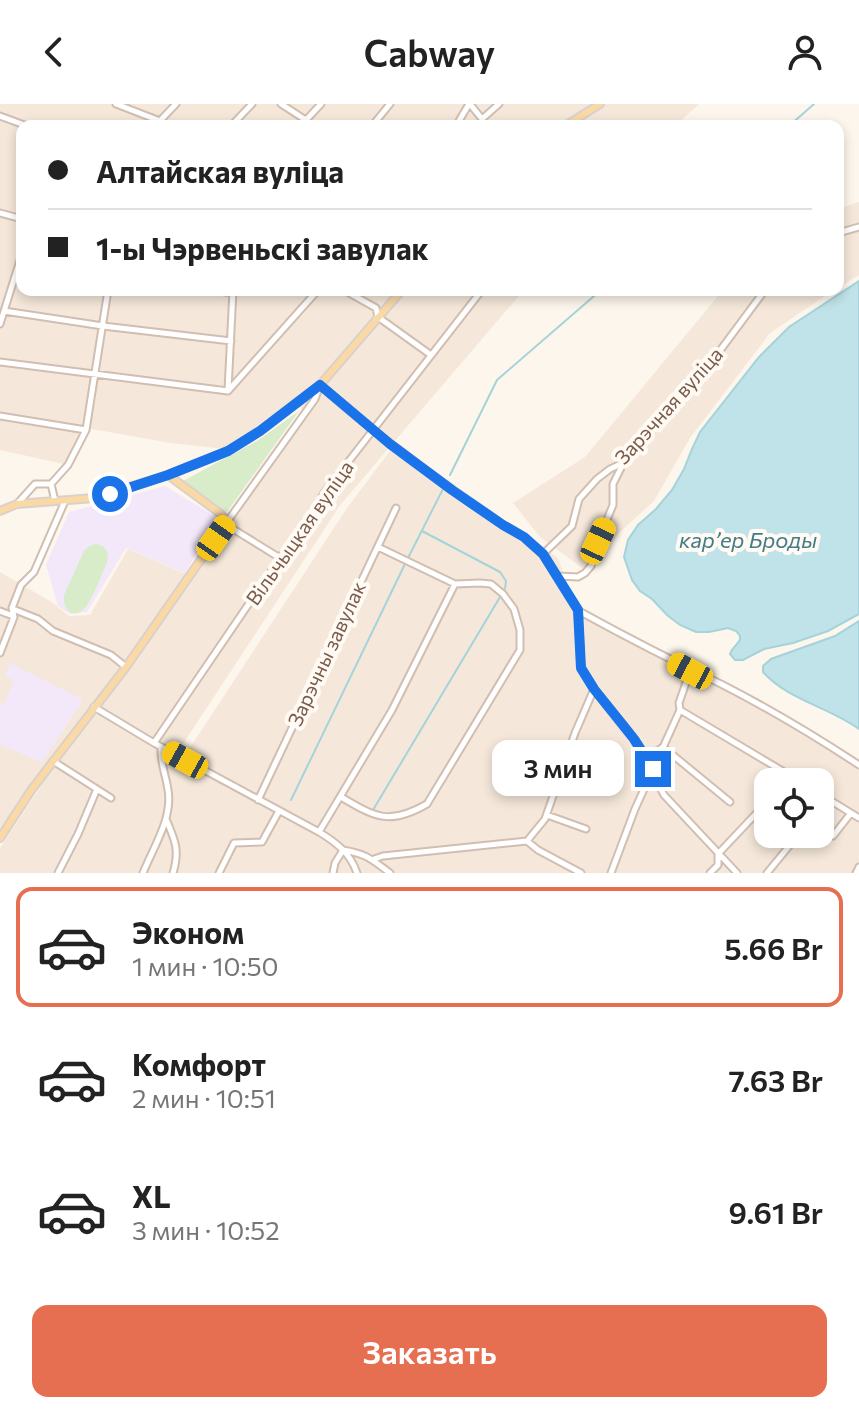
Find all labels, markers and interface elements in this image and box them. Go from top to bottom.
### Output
icon: back [32,30,76,74]
text: Cabway [364,30,495,74]
icon: person [783,30,827,74]
text: Алтайская вуліца [96,152,344,189]
text: 1-ы Чэрвеньскі завулак [96,229,429,266]
street label: Зарэчная вуліца [609,342,727,469]
street label: Вільчыцкая вуліца [240,456,358,609]
route start [92,476,128,512]
car [192,511,240,565]
car [577,514,619,568]
water label: карʼер Броды [679,526,817,553]
street label: Зарэчны завулак [282,577,370,730]
car [663,649,717,693]
car [158,738,212,782]
callout: 3 мин [493,741,625,797]
route end [635,751,671,787]
text: 3 мин [523,752,593,783]
map controls [754,768,834,848]
button: locate [754,768,834,848]
icon: car [36,911,108,983]
text: Эконом [132,913,244,950]
text: 5.66 Br [724,929,823,966]
text: 1 мин · 10:50 [132,950,279,981]
icon: car [36,1043,108,1115]
text: Комфорт [132,1045,266,1082]
text: 7.63 Br [729,1061,823,1098]
text: 2 мин · 10:51 [132,1082,276,1113]
icon: car [36,1175,108,1247]
text: XL [132,1177,171,1214]
text: 9.61 Br [728,1193,823,1230]
text: 3 мин · 10:52 [132,1214,280,1245]
button: Заказать [32,1305,827,1397]

